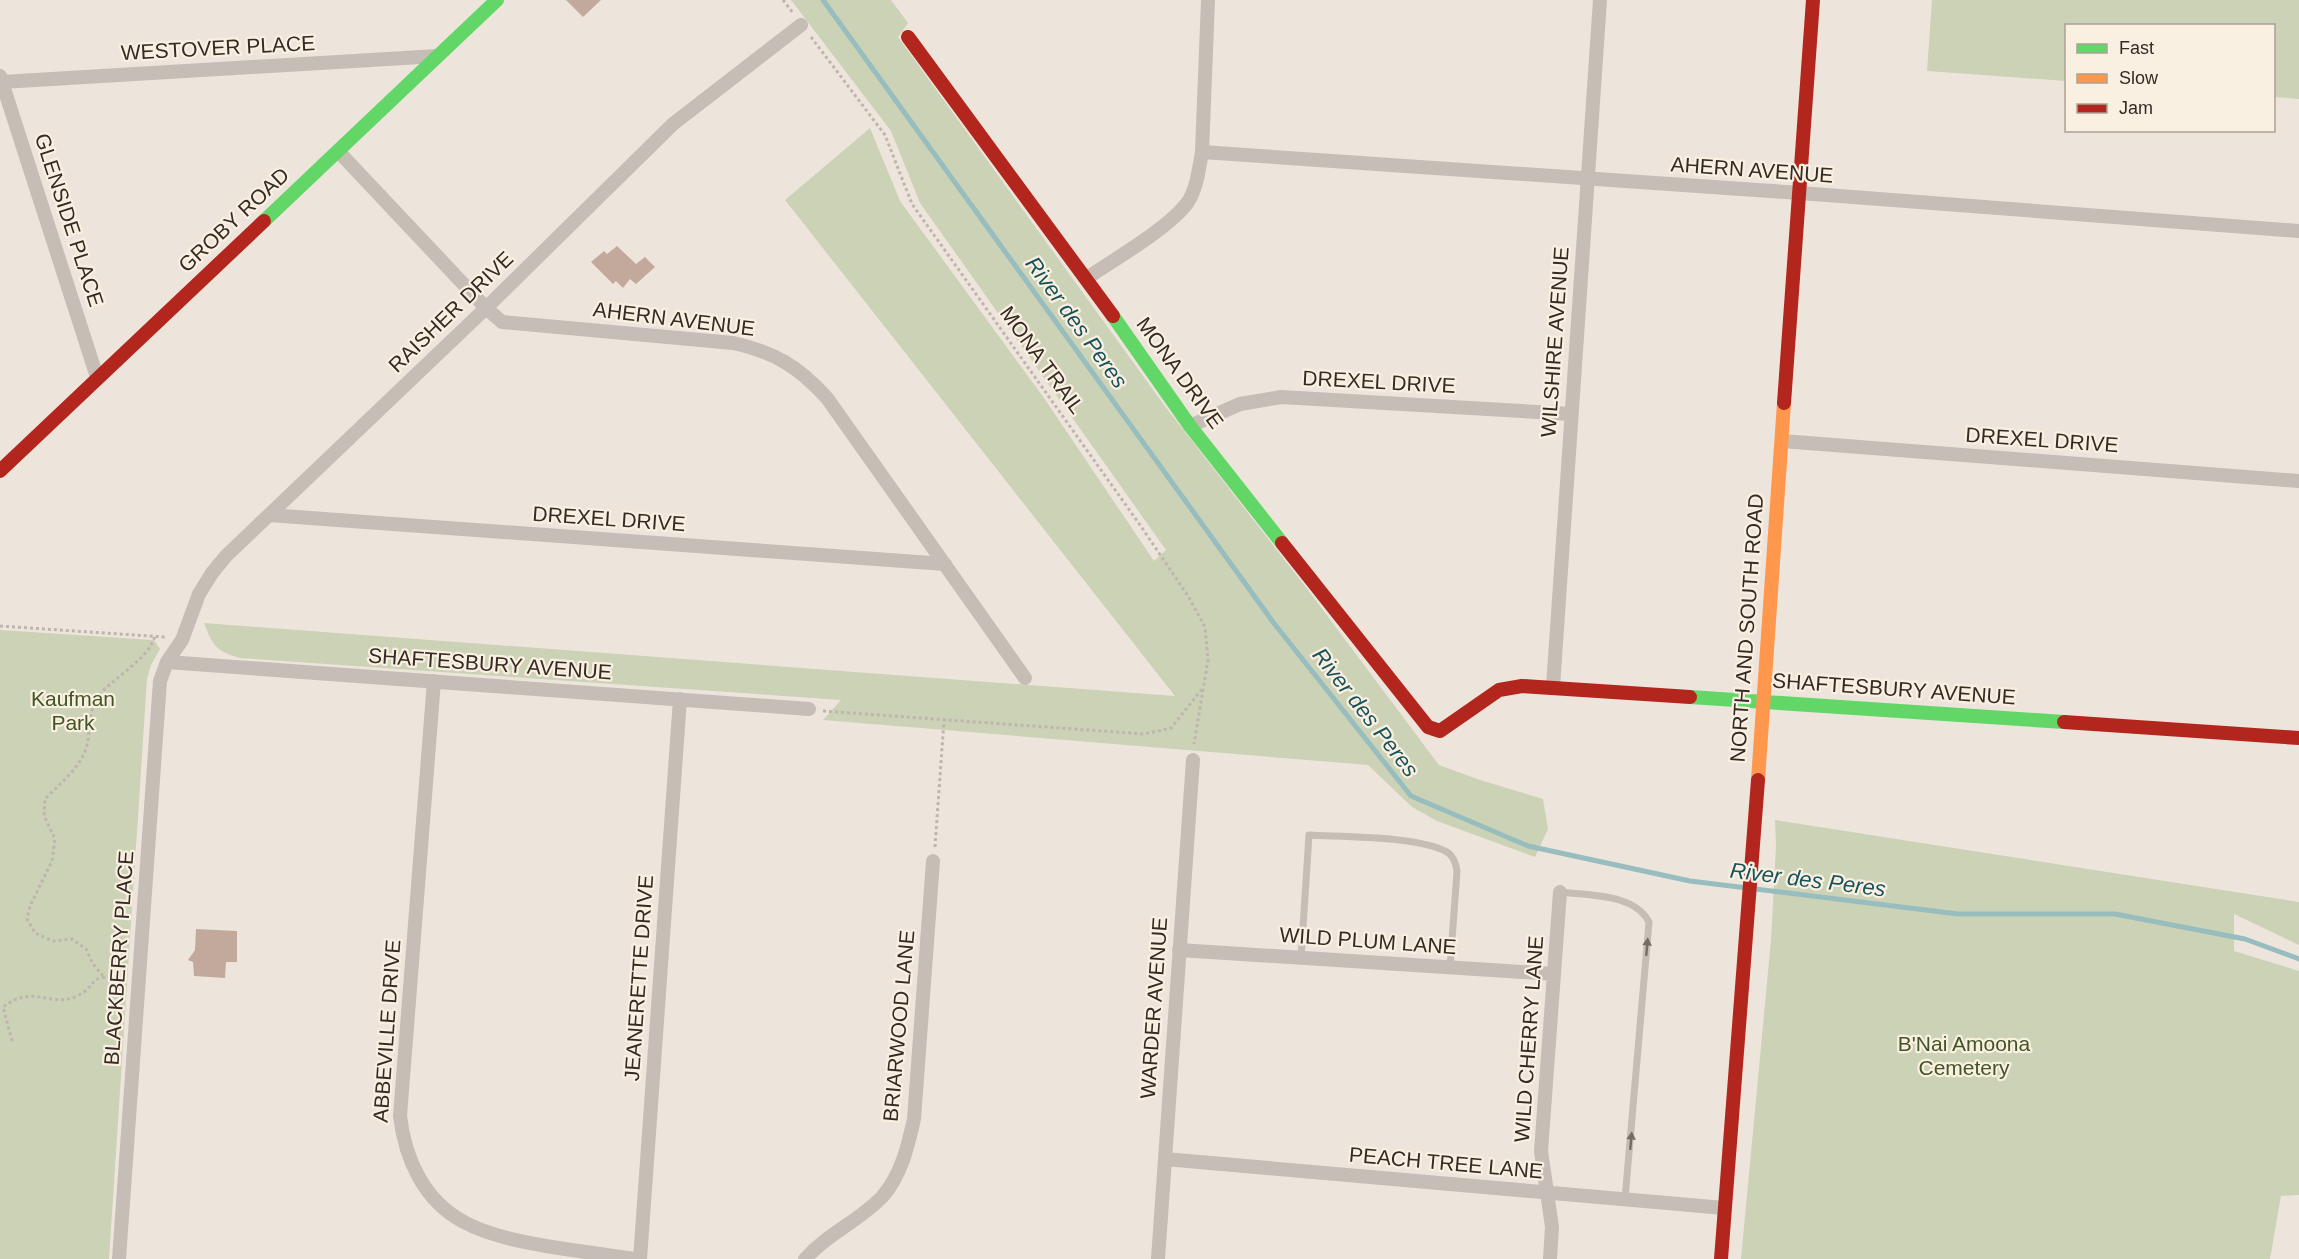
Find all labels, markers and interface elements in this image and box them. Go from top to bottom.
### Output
legend [2065,24,2275,132]
street label: WESTOVER PLACE [120,31,316,64]
text: Fast [2119,38,2154,58]
text: Slow [2119,68,2159,88]
text: Jam [2119,98,2153,118]
street label: GLENSIDE PLACE [31,130,108,309]
street label: AHERN AVENUE [1670,152,1834,187]
street label: GROBY ROAD [174,163,293,276]
street label: WILSHIRE AVENUE [1536,246,1573,438]
street label: RAISHER DRIVE [384,247,517,377]
water label: River des Peres [1020,252,1133,393]
street label: AHERN AVENUE [592,297,756,340]
street label: MONA TRAIL [996,302,1089,418]
street label: MONA DRIVE [1132,313,1228,433]
street label: DREXEL DRIVE [1302,366,1456,397]
street label: DREXEL DRIVE [1965,423,2119,456]
street label: NORTH AND SOUTH ROAD [1726,493,1767,763]
street label: DREXEL DRIVE [532,502,686,535]
water label: River des Peres [1308,643,1424,782]
street label: SHAFTESBURY AVENUE [368,644,613,683]
street label: SHAFTESBURY AVENUE [1772,669,2017,708]
park label: Kaufman Park [31,687,115,734]
street label: BLACKBERRY PLACE [100,850,137,1066]
water label: River des Peres [1729,858,1887,901]
street label: JEANERETTE DRIVE [620,874,657,1082]
street label: WARDER AVENUE [1136,916,1171,1100]
street label: WILD PLUM LANE [1279,923,1457,958]
street label: BRIARWOOD LANE [879,929,918,1123]
street label: WILD CHERRY LANE [1510,935,1547,1143]
one-way arrow [1642,937,1652,956]
street label: ABBEVILLE DRIVE [369,939,404,1123]
park label: B'Nai Amoona Cemetery [1898,1032,2031,1079]
one-way arrow [1626,1131,1636,1150]
street label: PEACH TREE LANE [1348,1143,1544,1182]

